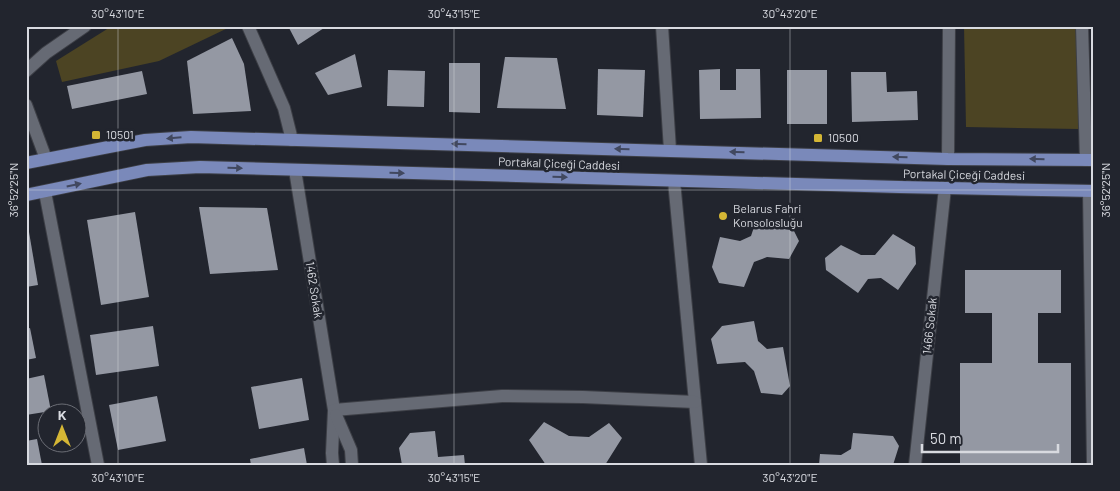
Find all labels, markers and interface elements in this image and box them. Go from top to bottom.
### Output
text: 30°43'10"E [91,6,145,20]
text: 30°43'15"E [428,6,480,20]
text: 30°43'20"E [762,6,818,20]
place label: 10501 [106,127,134,141]
marker: 10501 [90,129,102,141]
place label: 10500 [828,130,859,144]
marker: 10500 [812,132,824,144]
one-way arrow [166,134,182,142]
one-way arrow [451,140,467,148]
one-way arrow [613,145,629,153]
one-way arrow [729,148,745,156]
one-way arrow [891,153,907,161]
street label: Portakal Çiceği Caddesi [498,154,620,172]
one-way arrow [1029,155,1045,163]
text: 36°52'25"N [6,163,20,218]
text: 36°52'25"N [1098,163,1112,218]
one-way arrow [227,164,243,172]
street label: Portakal Çiceği Caddesi [903,166,1025,182]
one-way arrow [389,169,405,177]
one-way arrow [552,174,568,182]
one-way arrow [66,181,82,189]
place label: Belarus Fahri Konsolosluğu [733,201,803,229]
marker: Belarus Fahri Konsolosluğu [717,210,729,222]
street label: 1462 Sokak [304,260,326,319]
street label: 1466 Sokak [919,297,939,355]
north arrow [38,404,88,454]
text: K [58,406,67,423]
scale bar [922,421,1059,453]
text: 50 m [930,429,962,447]
text: 30°43'10"E [91,470,145,484]
text: 30°43'15"E [428,470,480,484]
text: 30°43'20"E [762,470,818,484]

